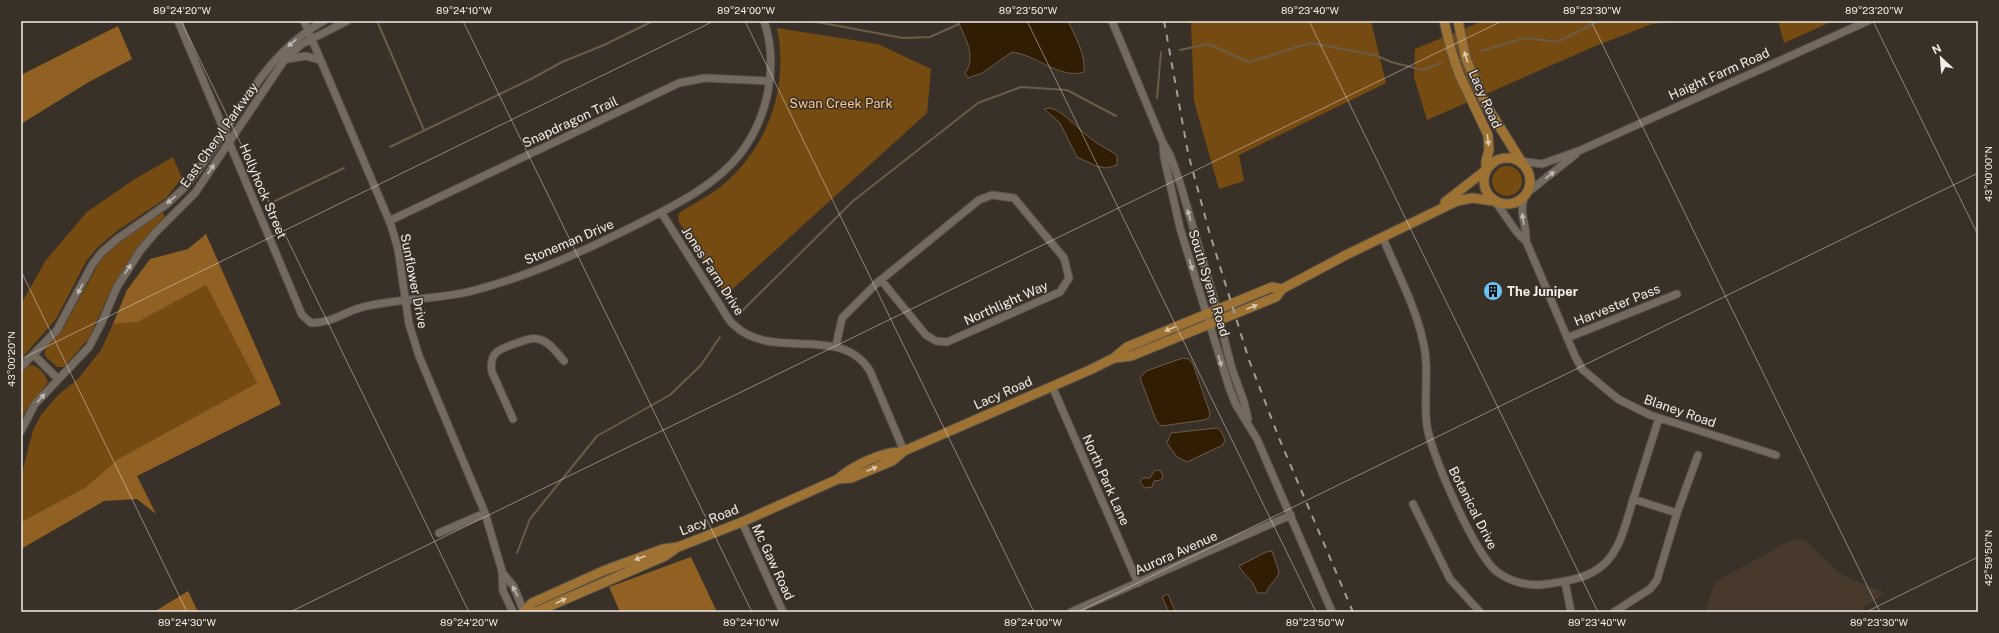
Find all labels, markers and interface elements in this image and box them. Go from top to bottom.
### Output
text: 89°24'20"W [153,4,211,16]
text: 89°24'10"W [436,4,492,16]
text: 89°24'00"W [717,4,775,16]
text: 89°23'50"W [999,4,1058,16]
text: 89°23'40"W [1281,4,1340,16]
text: 89°23'30"W [1563,4,1622,16]
text: 89°23'20"W [1845,4,1903,16]
one-way arrow [287,38,297,47]
north arrow [1921,38,1961,78]
text: N [1930,42,1943,56]
street label: Haight Farm Road [1666,45,1772,103]
one-way arrow [1463,51,1469,63]
street label: Lacy Road [1465,67,1505,131]
street label: East Cheryl Parkway [177,80,261,190]
street label: Snapdragon Trail [520,93,620,151]
park label: Swan Creek Park [789,96,893,111]
one-way arrow [1485,134,1492,146]
street label: Hollyhock Street [236,141,290,241]
text: 43°00'00"N [1982,146,1994,202]
one-way arrow [207,164,215,174]
one-way arrow [1545,171,1556,179]
one-way arrow [165,196,176,205]
one-way arrow [1186,209,1192,221]
one-way arrow [1519,213,1525,225]
street label: Stoneman Drive [522,216,616,268]
street label: Jones Farm Drive [679,224,747,318]
street label: South Syene Road [1186,228,1232,338]
street label: Sunflower Drive [397,232,431,330]
one-way arrow [1188,260,1194,272]
one-way arrow [124,264,132,274]
street label: Northlight Way [962,278,1050,328]
building icon: The Juniper [1482,280,1504,302]
street label: Harvester Pass [1572,281,1662,329]
one-way arrow [76,284,83,295]
place label: The Juniper [1507,284,1579,299]
one-way arrow [1247,304,1258,310]
one-way arrow [1164,326,1175,332]
text: 43°00'20"N [5,331,17,387]
one-way arrow [1217,355,1223,367]
street label: Lacy Road [971,373,1035,413]
street label: Blaney Road [1642,392,1718,430]
one-way arrow [36,393,45,403]
street label: North Park Lane [1079,432,1133,528]
street label: Botanical Drive [1446,464,1500,552]
one-way arrow [866,466,878,472]
street label: Lacy Road [677,501,741,539]
street label: Mc Gaw Road [749,522,797,602]
street label: Aurora Avenue [1132,528,1220,578]
text: 42°59'50"N [1982,530,1994,586]
one-way arrow [634,555,646,561]
one-way arrow [512,585,518,596]
one-way arrow [555,598,567,604]
text: 89°24'30"W [158,616,217,628]
text: 89°24'20"W [440,616,498,628]
text: 89°24'10"W [723,616,779,628]
text: 89°24'00"W [1004,616,1062,628]
text: 89°23'50"W [1286,616,1345,628]
text: 89°23'40"W [1568,616,1627,628]
text: 89°23'30"W [1850,616,1909,628]

